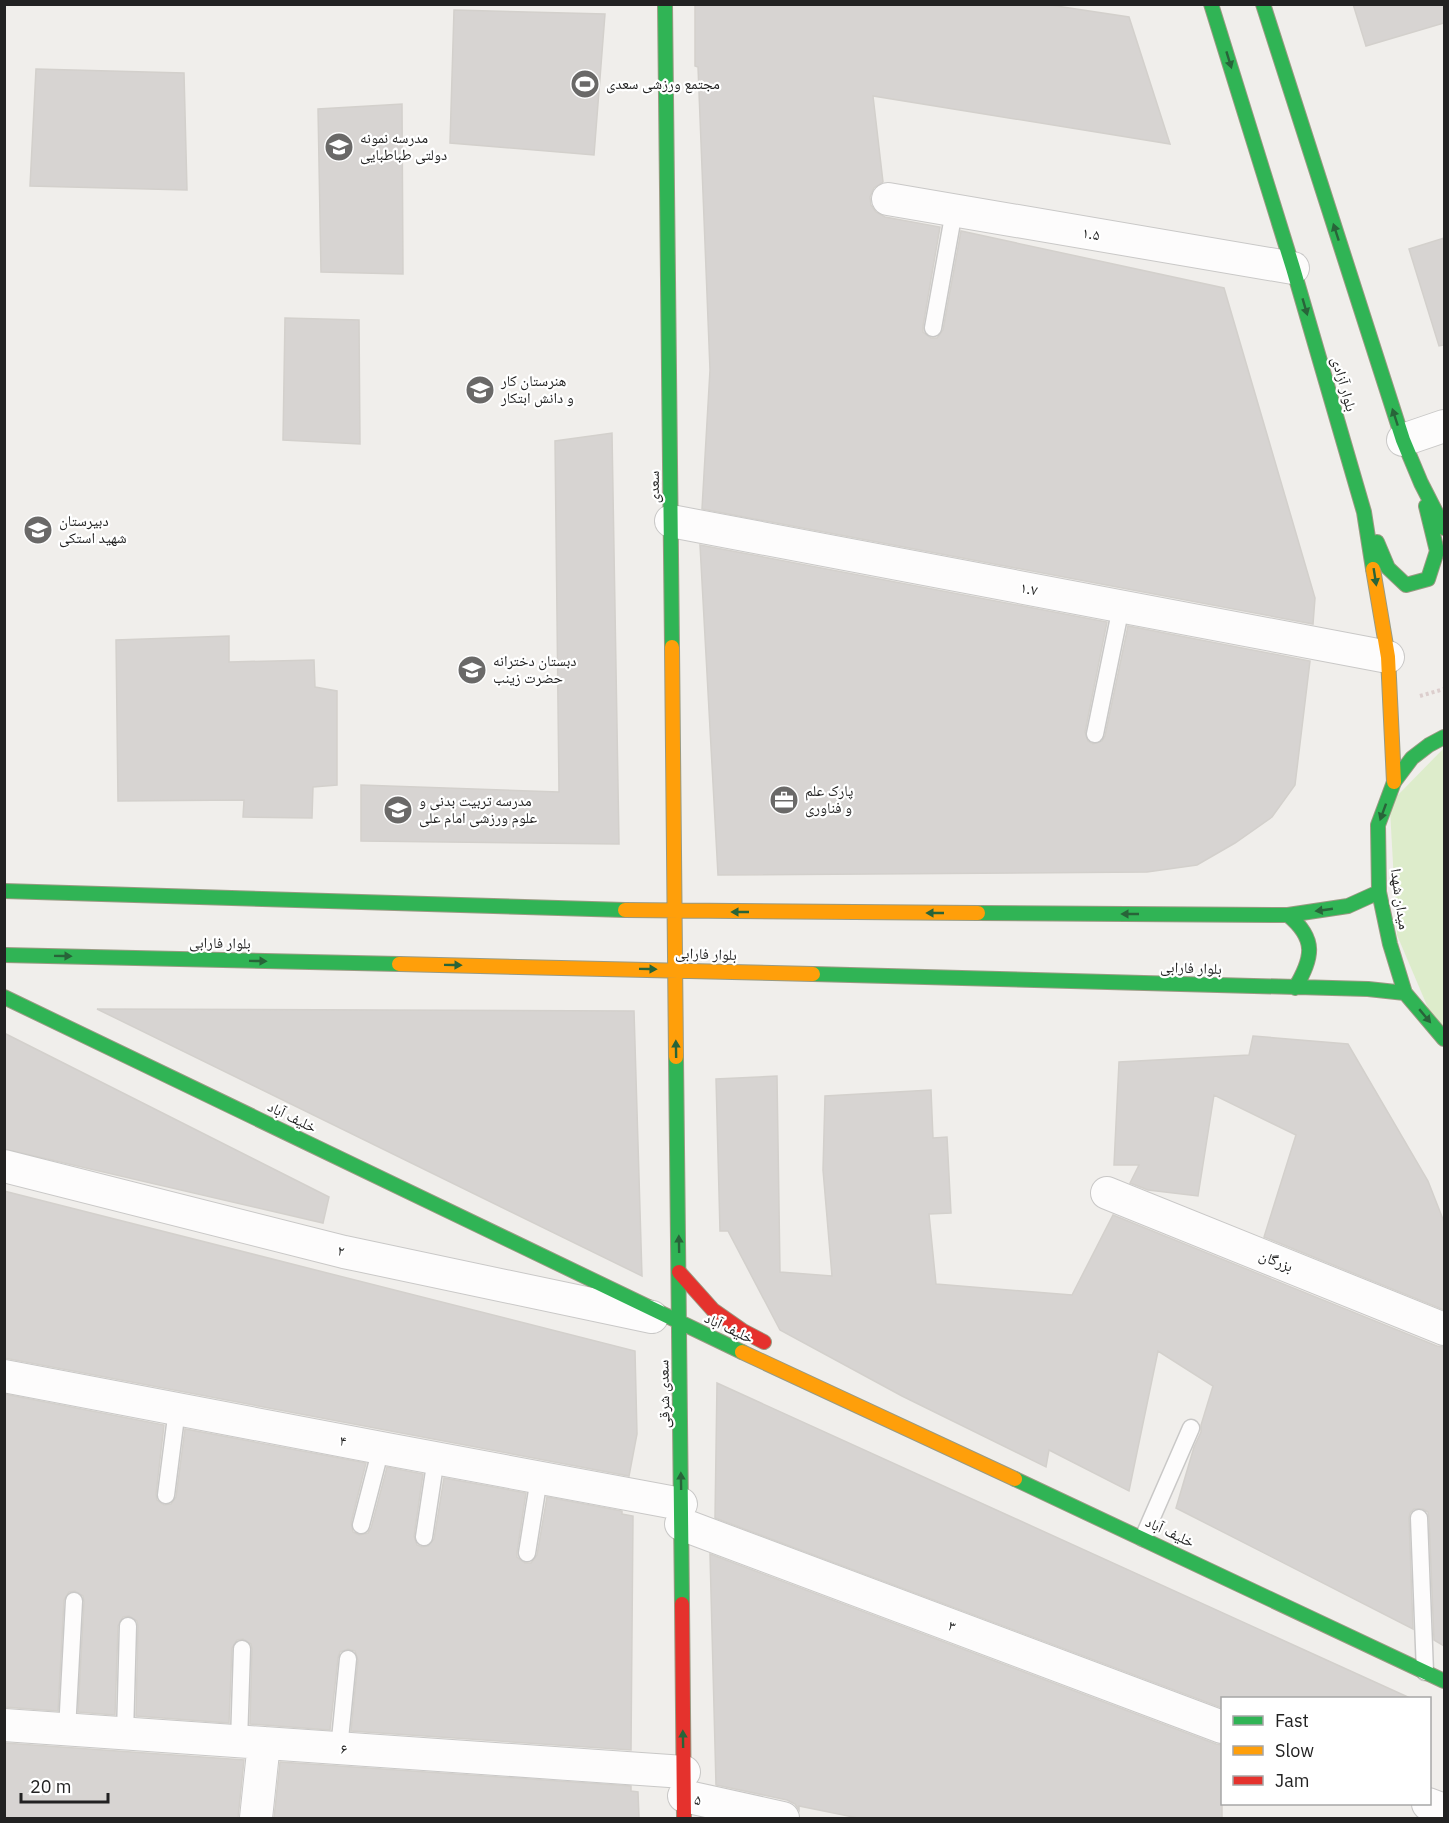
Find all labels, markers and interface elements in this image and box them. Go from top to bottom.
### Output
one-way arrow [1225,51,1234,69]
sports icon: مجتمع ورزشی سعدی [569,68,601,100]
place label: مجتمع ورزشی سعدی [606,74,720,94]
place label: مدرسه نمونه دولتی طباطبایی [360,128,447,165]
school or university icon: مدرسه نمونه دولتی طباطبایی [323,131,355,163]
street label: ۱.۵ [1081,223,1102,244]
one-way arrow [1331,223,1340,241]
one-way arrow [1301,298,1310,316]
street label: بلوار آزادی [1327,354,1361,414]
place label: هنرستان کار و دانش ابتکار [500,371,574,408]
school or university icon: هنرستان کار و دانش ابتکار [464,374,496,406]
one-way arrow [1390,408,1400,426]
street label: سعدی [644,470,664,503]
place label: دبیرستان شهید استکی [59,511,127,548]
school or university icon: دبیرستان شهید استکی [22,514,54,546]
one-way arrow [1371,567,1380,586]
street label: ۱.۷ [1019,578,1040,600]
place label: دبستان دخترانه حضرت زینب [493,651,577,687]
school or university icon: دبستان دخترانه حضرت زینب [456,654,488,686]
place label: پارک علم و فناوری [805,781,853,818]
office icon: پارک علم و فناوری [768,784,800,816]
place label: مدرسه تربیت بدنی و علوم ورزشی امام علی [419,791,538,828]
school or university icon: مدرسه تربیت بدنی و علوم ورزشی امام علی [382,794,414,826]
one-way arrow [1377,803,1387,821]
street label: میدان شهدا [1386,867,1414,931]
one-way arrow [1315,905,1334,914]
one-way arrow [730,907,749,917]
one-way arrow [925,908,944,918]
one-way arrow [1120,909,1139,919]
street label: بلوار فارابی [189,932,251,954]
street label: بلوار فارابی [675,943,737,965]
one-way arrow [53,951,72,961]
one-way arrow [248,956,267,965]
street label: بلوار فارابی [1160,957,1222,979]
one-way arrow [443,960,462,970]
one-way arrow [638,965,657,974]
one-way arrow [1418,1008,1431,1023]
one-way arrow [672,1040,681,1059]
street label: خلیف آباد [265,1097,320,1137]
one-way arrow [674,1235,683,1254]
street label: ۲ [336,1240,347,1261]
street label: بزرگان [1256,1245,1296,1277]
street label: خلیف آباد [702,1308,757,1347]
street label: سعدی شرقی [653,1359,675,1428]
street label: ۴ [338,1431,348,1451]
one-way arrow [676,1472,686,1491]
street label: خلیف آباد [1143,1512,1198,1551]
street label: ۳ [946,1615,959,1636]
legend [1221,1697,1431,1805]
text: Fast [1275,1709,1309,1732]
one-way arrow [678,1730,688,1749]
street label: ۶ [340,1739,348,1758]
text: Slow [1275,1739,1314,1762]
scale bar [21,1766,108,1804]
text: Jam [1275,1769,1310,1792]
text: 20 m [30,1775,72,1798]
street label: ۵ [693,1789,704,1810]

